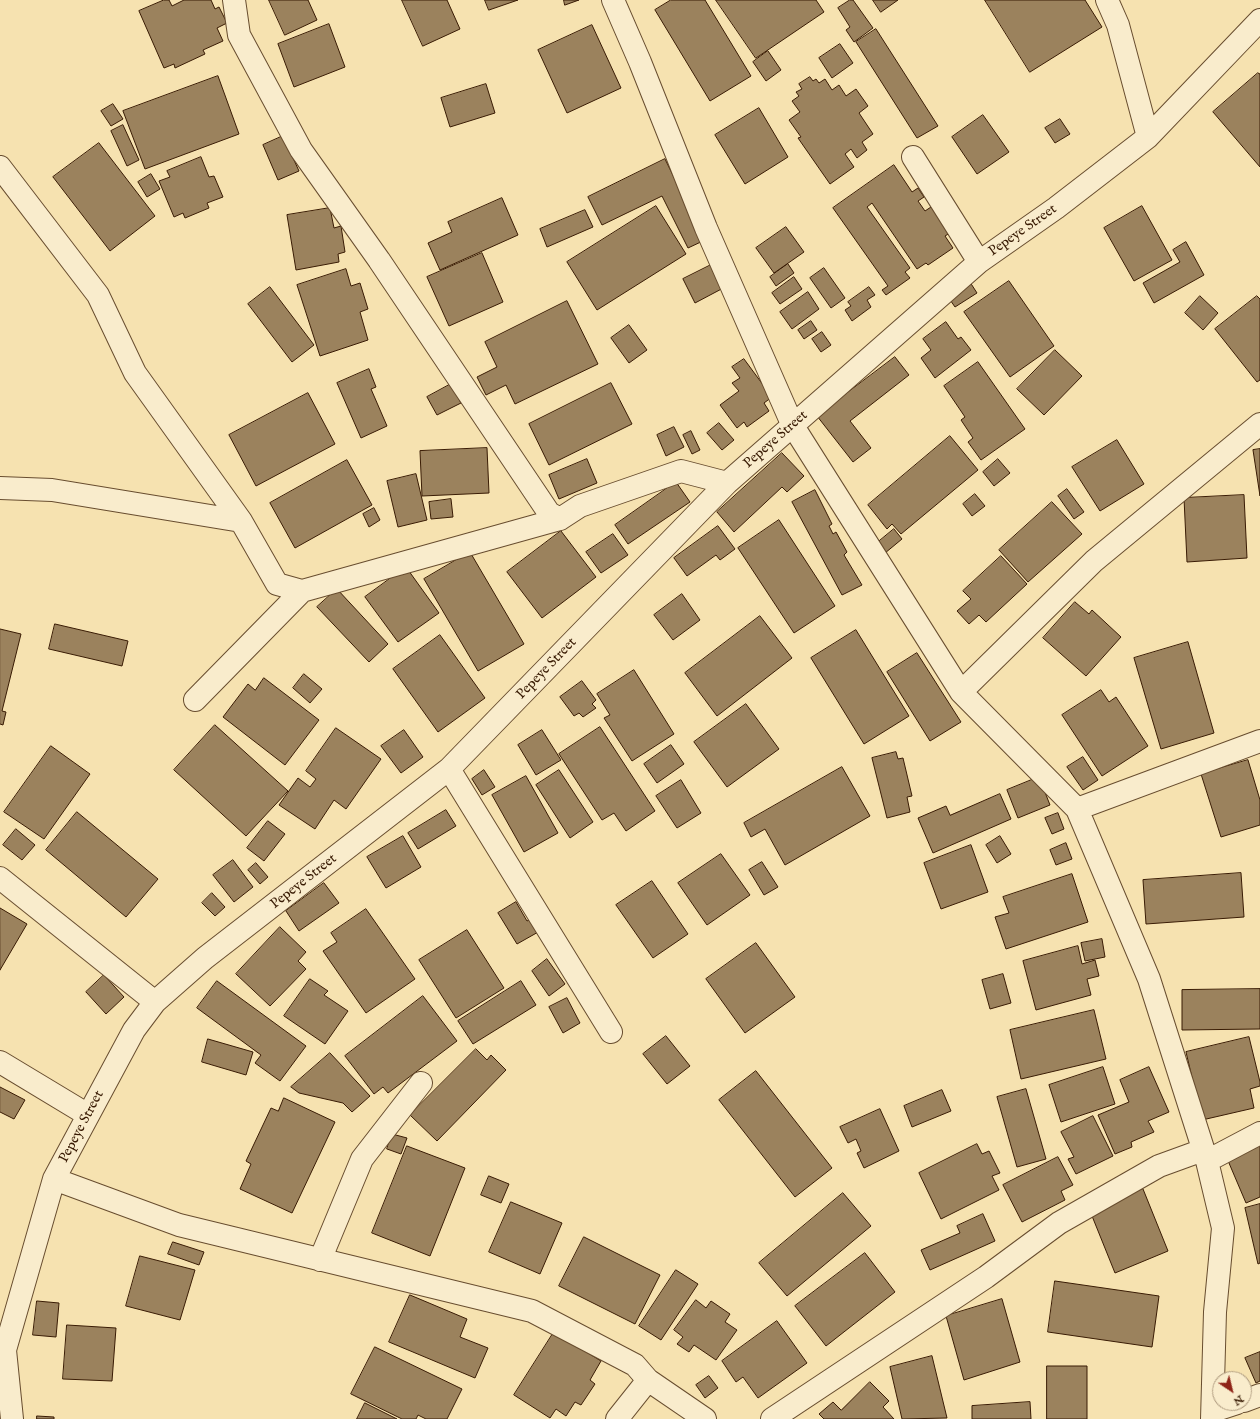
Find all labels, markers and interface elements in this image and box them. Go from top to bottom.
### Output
street label: Pepeye Street [986,201,1060,261]
street label: Pepeye Street [741,408,811,472]
street label: Pepeye Street [513,635,581,703]
street label: Pepeye Street [268,851,340,913]
street label: Pepeye Street [56,1088,108,1166]
north arrow [1212,1371,1252,1411]
text: N [1230,1392,1246,1408]

